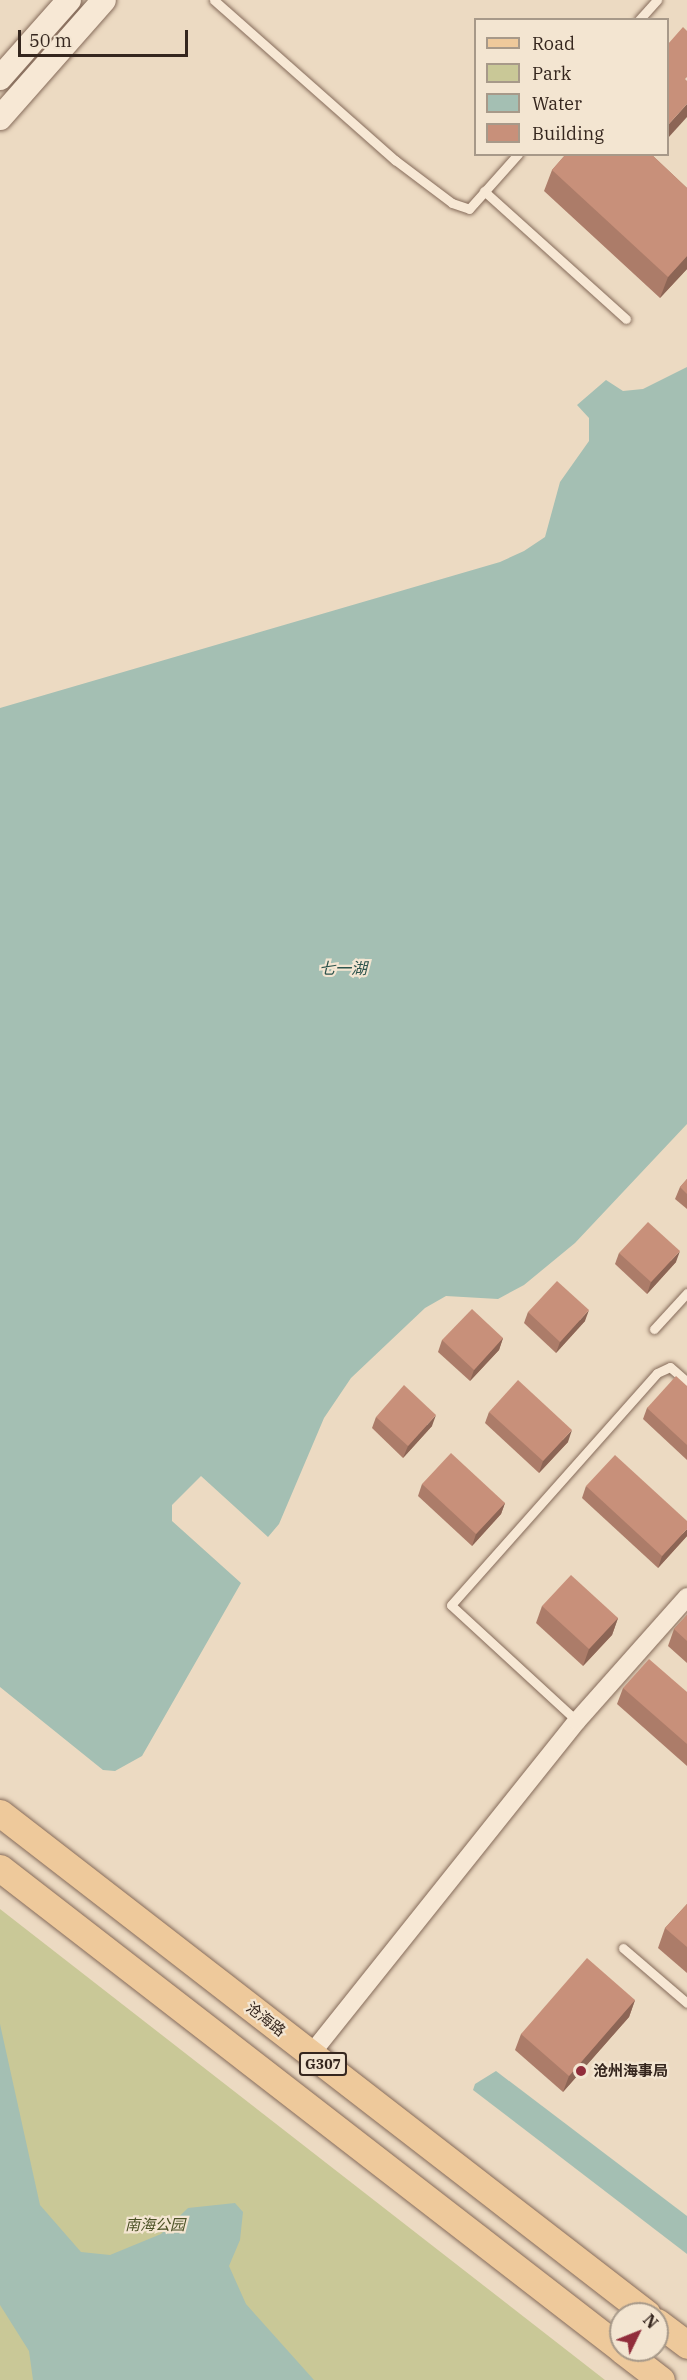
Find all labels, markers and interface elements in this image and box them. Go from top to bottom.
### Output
scale bar [21,18,190,56]
legend [474,18,669,156]
text: 50 m [29,29,72,52]
text: Road [532,32,575,55]
text: Park [532,62,571,85]
text: Water [532,92,582,115]
text: Building [532,122,604,145]
water label: 七一湖 [319,958,367,978]
street label: 沧海路 [243,1998,289,2040]
road number: G307 [298,2053,348,2075]
place label: 沧州海事局 [593,2062,668,2080]
marker: 沧州海事局 [574,2064,588,2078]
park label: 南海公园 [125,2216,185,2234]
north arrow [609,2302,669,2362]
text: N [639,2310,662,2333]

